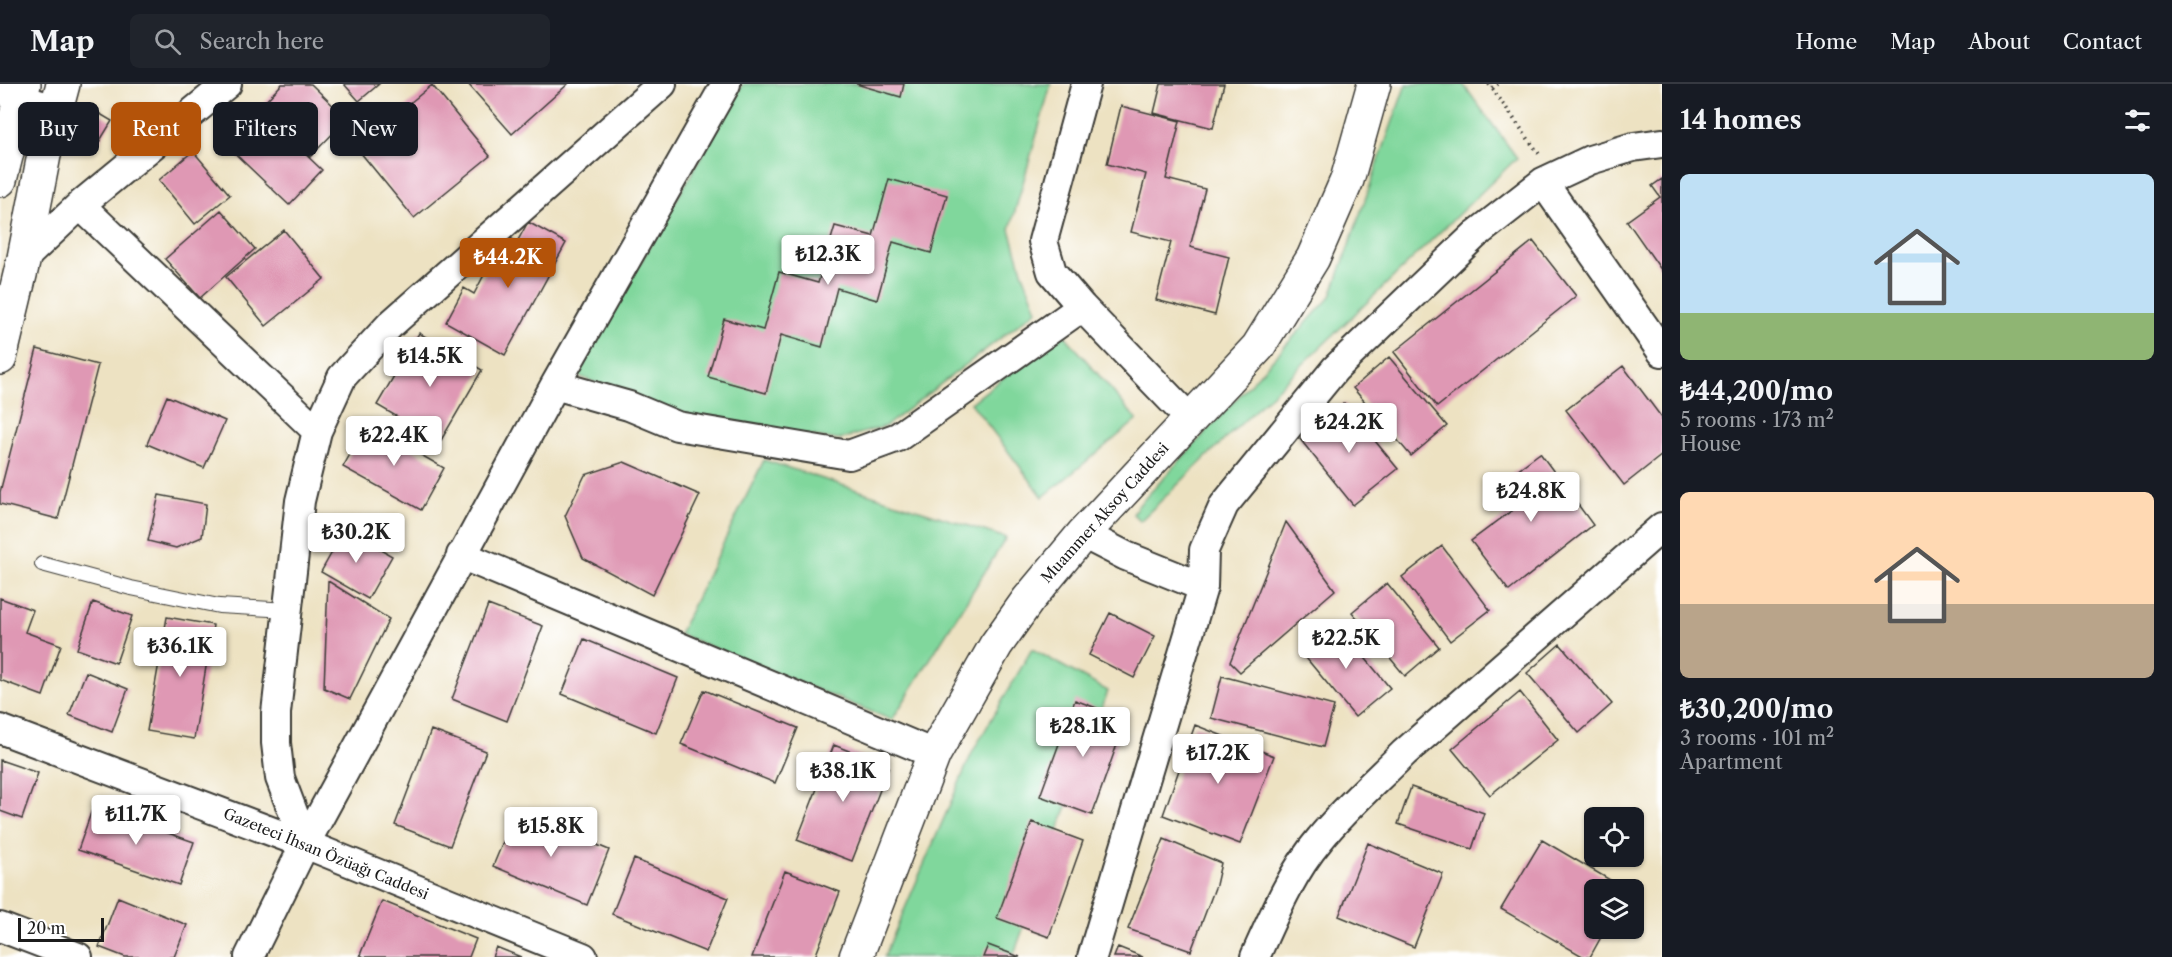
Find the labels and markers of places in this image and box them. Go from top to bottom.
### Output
pin: ₺12.3K [779,235,877,286]
pin: ₺44.2K [459,238,557,289]
pin: ₺14.5K [381,337,479,388]
pin: ₺24.2K [1300,403,1398,454]
pin: ₺22.4K [345,416,443,467]
pin: ₺24.8K [1482,472,1580,523]
pin: ₺30.2K [307,513,405,564]
pin: ₺22.5K [1297,619,1395,670]
pin: ₺36.1K [131,627,229,678]
pin: ₺28.1K [1034,707,1132,758]
pin: ₺17.2K [1169,734,1267,785]
pin: ₺38.1K [794,752,892,803]
pin: ₺11.7K [87,795,185,846]
pin: ₺15.8K [502,807,600,858]

